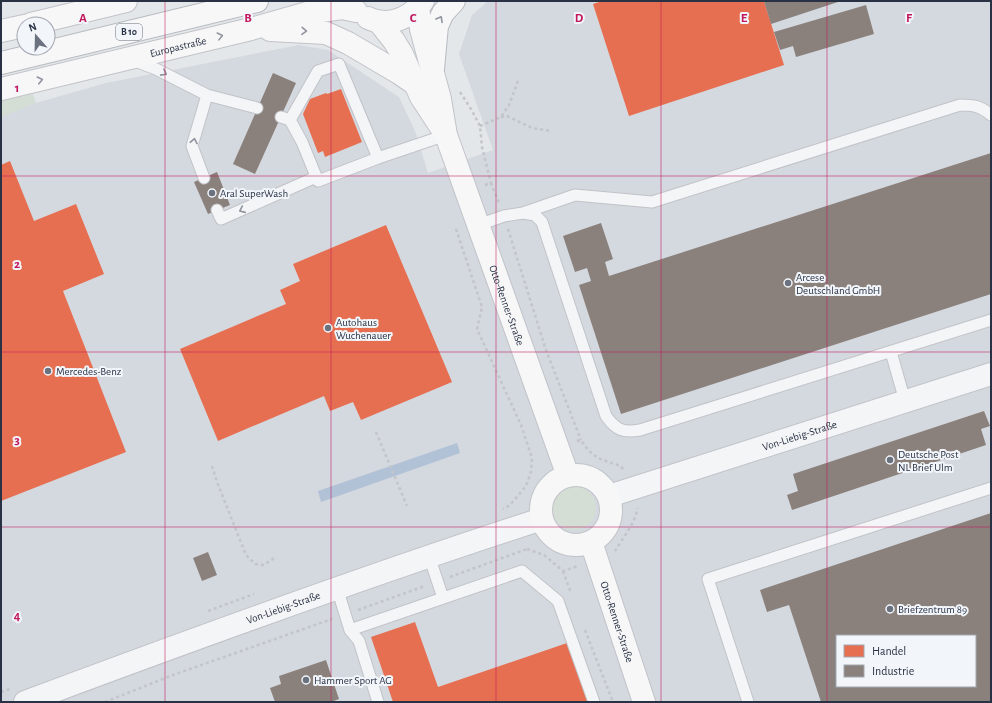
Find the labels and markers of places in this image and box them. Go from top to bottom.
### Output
marker: Aral SuperWash [207,188,217,198]
place label: Aral SuperWash [220,188,288,199]
place label: Arcese Deutschland GmbH [796,272,880,296]
marker: Arcese Deutschland GmbH [783,278,793,288]
place label: Autohaus Wuchenauer [336,317,391,341]
marker: Autohaus Wuchenauer [323,323,333,333]
marker: Mercedes-Benz [43,366,53,376]
place label: Mercedes-Benz [56,366,122,377]
place label: Deutsche Post NL Brief Ulm [898,449,959,473]
marker: Deutsche Post NL Brief Ulm [885,455,895,465]
marker: Briefzentrum 89 [885,604,895,614]
place label: Briefzentrum 89 [898,604,967,615]
marker: Hammer Sport AG [301,675,311,685]
place label: Hammer Sport AG [314,675,392,686]

